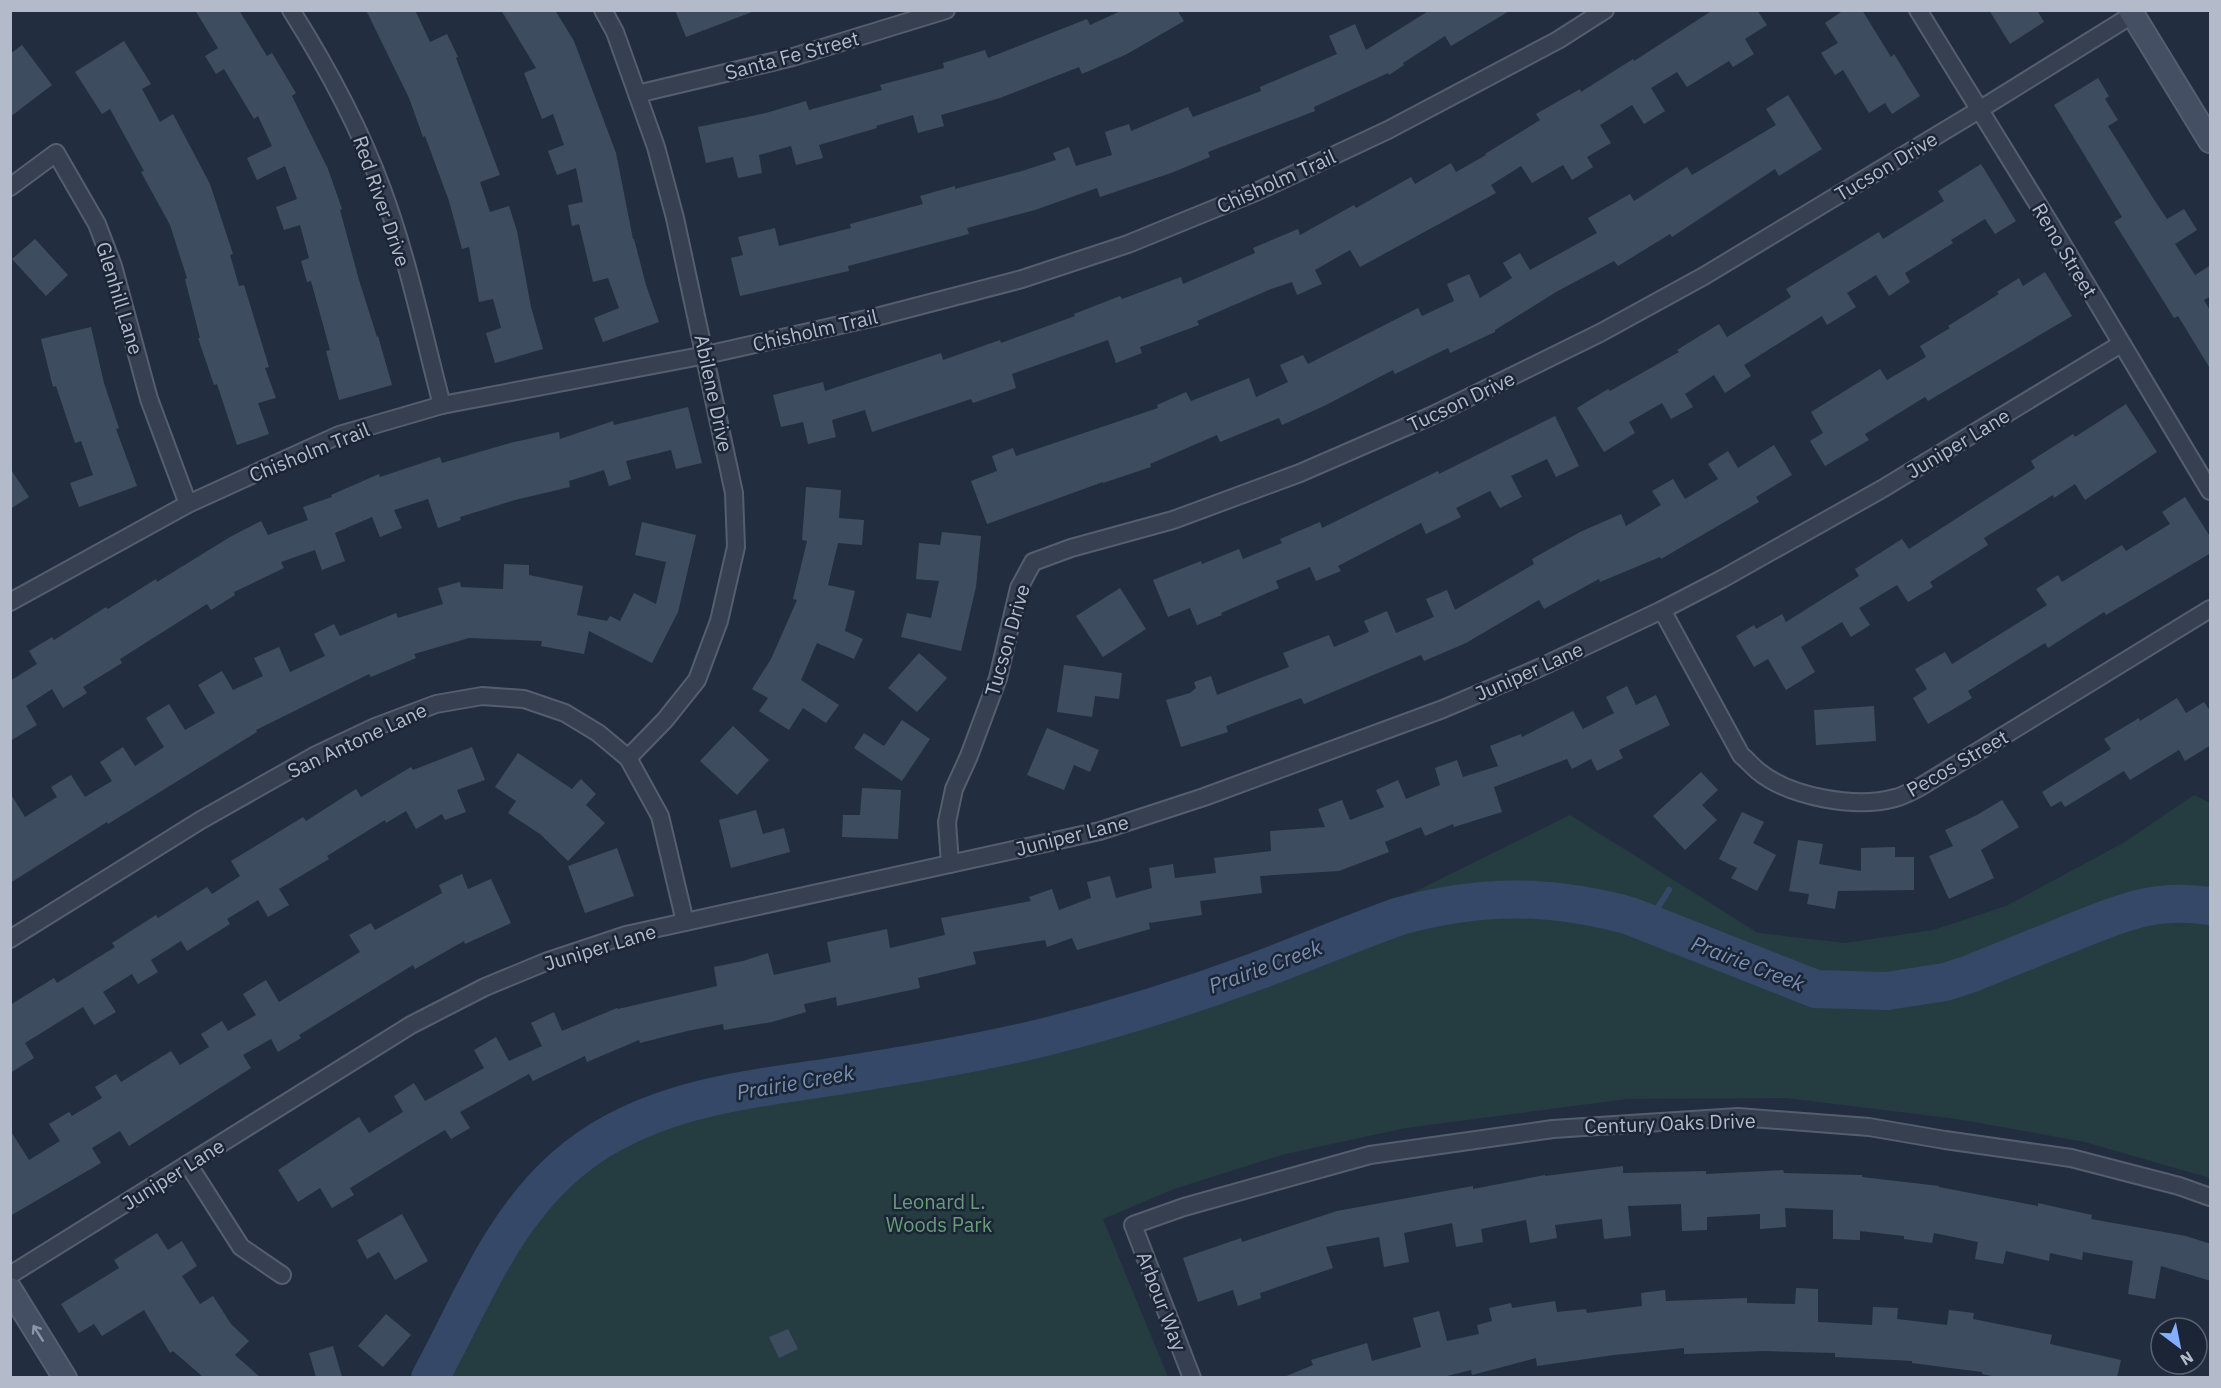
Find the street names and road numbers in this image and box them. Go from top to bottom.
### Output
street label: Santa Fe Street [722,24,862,86]
street label: Tucson Drive [1830,125,1942,207]
street label: Red River Drive [347,132,417,270]
street label: Chisholm Trail [1212,143,1340,219]
street label: Reno Street [2026,198,2104,302]
street label: Glenhill Lane [90,238,150,358]
street label: Chisholm Trail [750,302,880,358]
street label: Abilene Drive [688,332,740,454]
street label: Tucson Drive [1403,364,1519,438]
street label: Juniper Lane [1902,402,2014,484]
street label: Chisholm Trail [245,416,373,488]
street label: Tucson Drive [978,581,1036,699]
street label: Juniper Lane [1471,635,1587,707]
street label: San Antone Lane [283,696,431,784]
street label: Pecos Street [1901,723,2013,803]
street label: Juniper Lane [1013,808,1131,862]
street label: Juniper Lane [541,917,659,977]
street label: Century Oaks Drive [1584,1107,1756,1139]
street label: Juniper Lane [117,1132,229,1216]
street label: Arbour Way [1131,1247,1193,1355]

